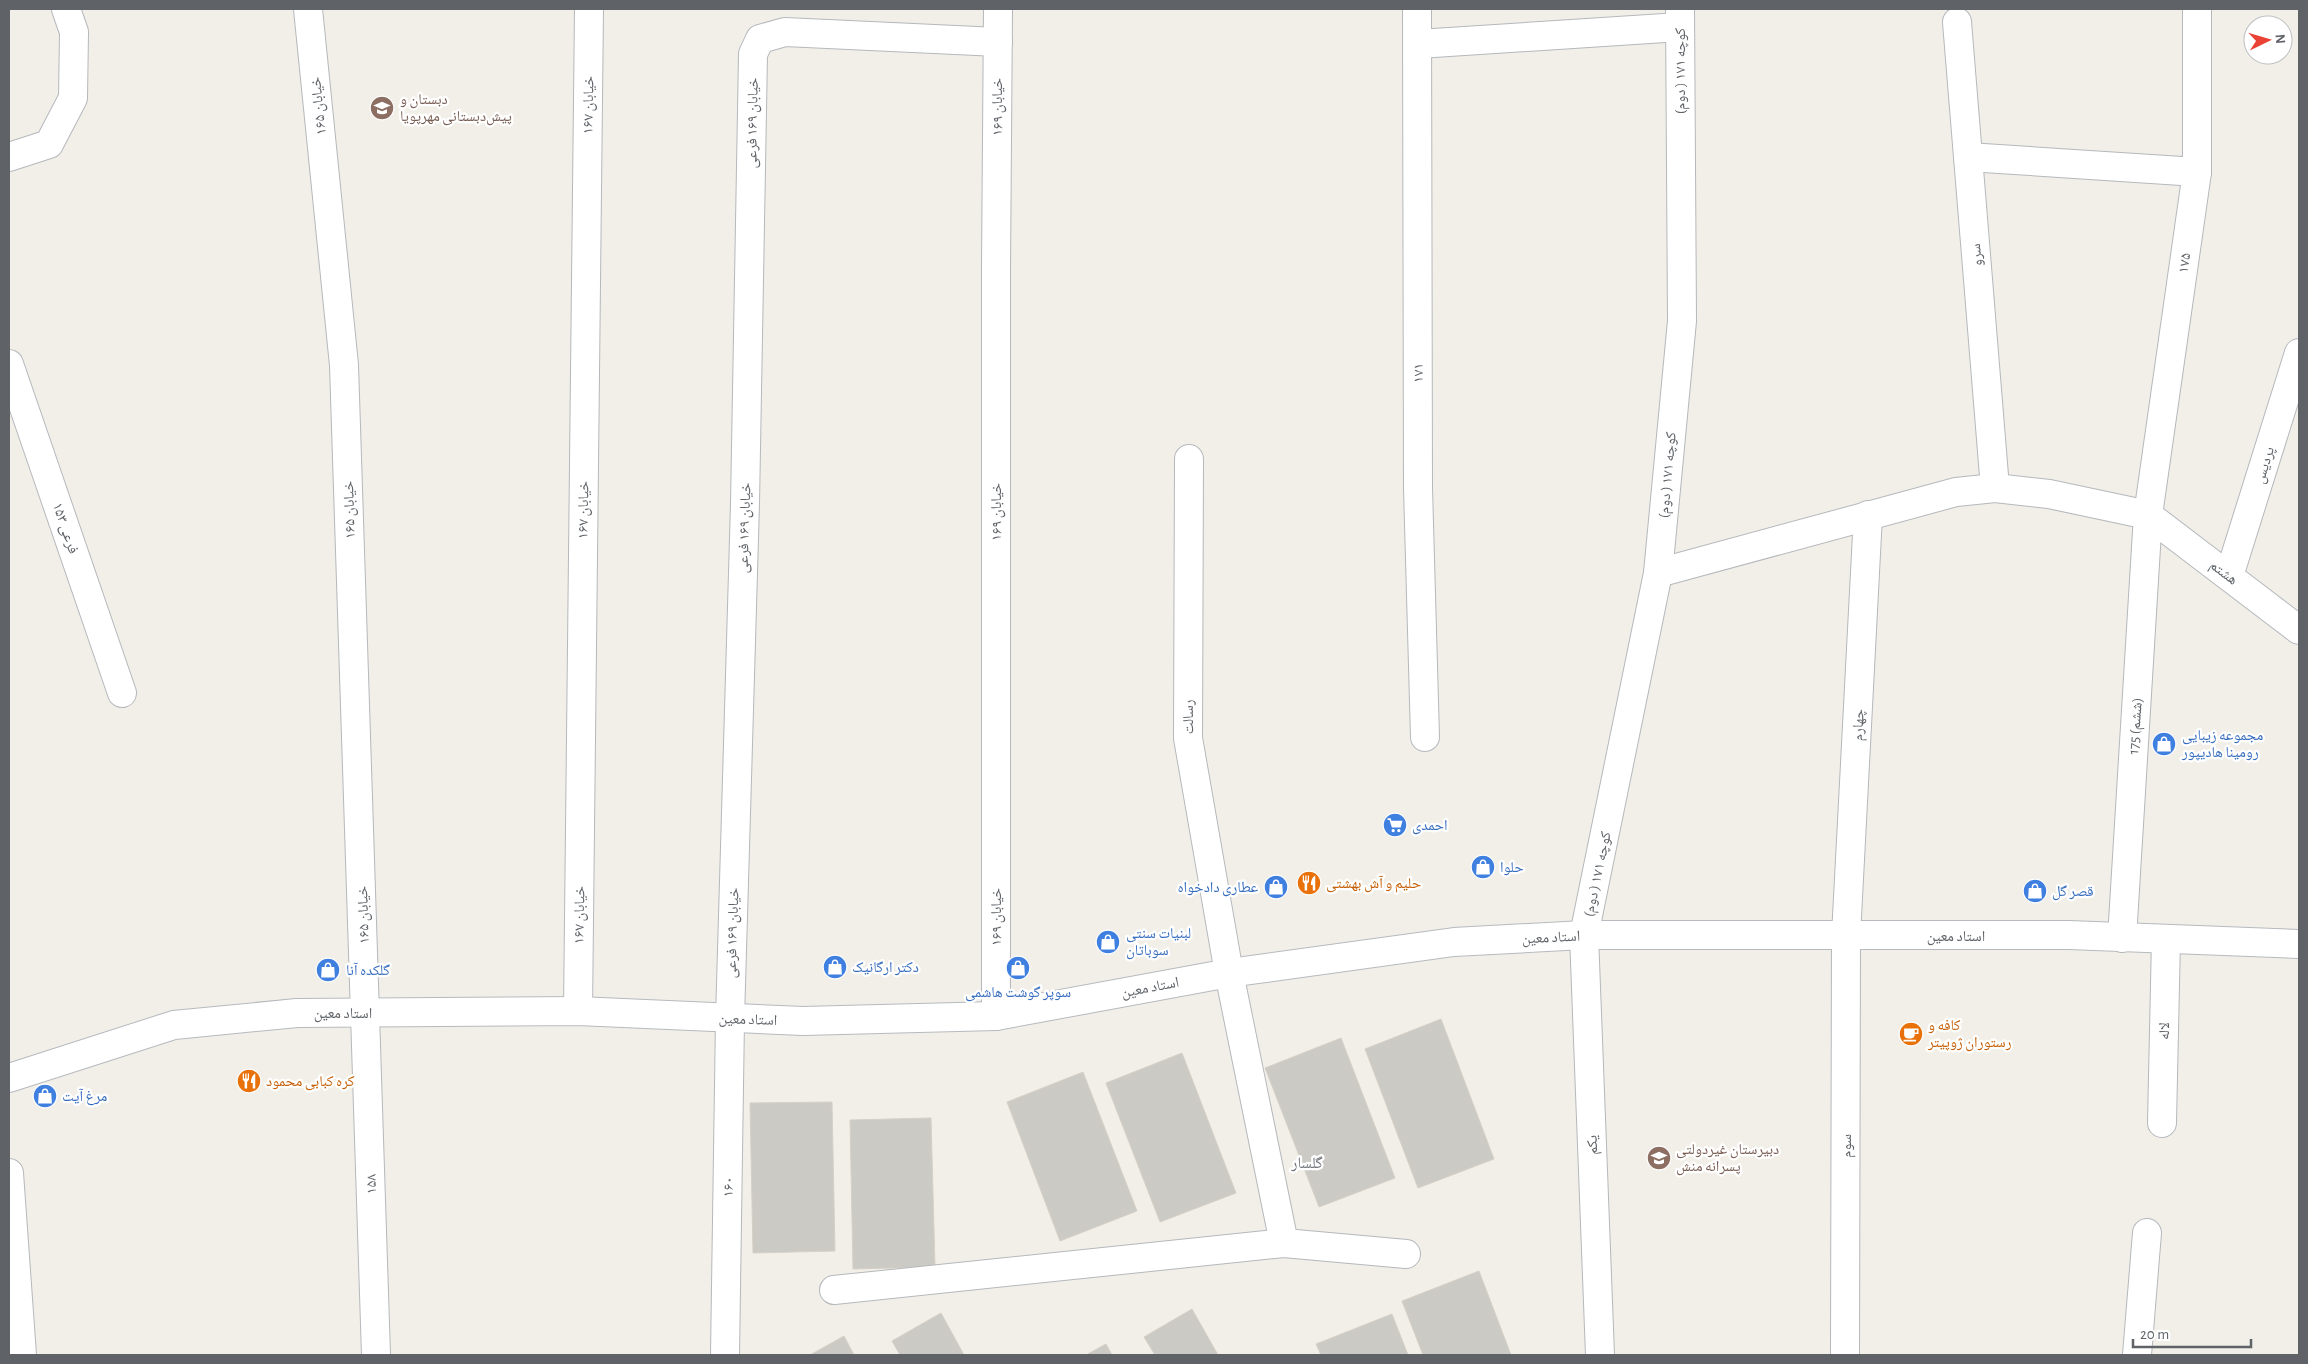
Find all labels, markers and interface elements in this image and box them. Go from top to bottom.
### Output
north arrow [2243,15,2293,65]
street label: کوچه ۱۷۱ ( دوم) [1673,28,1690,114]
text: N [2273,33,2287,44]
street label: خیابان ۱۶۷ [580,75,599,134]
street label: خیابان ۱۶۵ [308,76,331,136]
street label: خیابان ۱۶۹ فرعی [744,77,763,169]
street label: خیابان ۱۶۹ [990,77,1007,136]
place label: دبستان و پیش‌دبستانی مهرپویا [400,92,512,126]
school or university icon: دبستان و پیش‌دبستانی مهرپویا [369,95,395,121]
street label: سرو [1968,243,1986,267]
street label: ۱۷۵ [2176,252,2193,274]
street label: ۱۷۱ [1411,363,1426,383]
street label: کوچه ۱۷۱ ( دوم) [1656,431,1681,519]
street label: پردیس [2252,445,2279,486]
street label: خیابان ۱۶۵ [341,480,360,539]
street label: خیابان ۱۶۷ [575,480,594,539]
street label: خیابان ۱۶۹ فرعی [735,482,756,574]
street label: خیابان ۱۶۹ [989,482,1006,541]
street label: ۱۵۳ فرعی [48,501,81,556]
street label: هشتم [2206,557,2241,589]
street label: 175 (ششم) [2126,697,2147,755]
street label: رسالت [1181,699,1197,735]
street label: چهارم [1850,708,1869,742]
place label: مجموعه زیبایی رومینا هادیپور [2181,728,2264,761]
shop icon: مجموعه زیبایی رومینا هادیپور [2151,731,2177,757]
supermarket icon: احمدی [1382,812,1408,838]
place label: احمدی [1412,818,1448,835]
street label: کوچه ۱۷۱ ( دوم) [1581,830,1616,918]
shop icon: حلوا [1470,854,1496,880]
place label: حلوا [1500,860,1524,876]
restaurant icon: حلیم و آش بهشتی [1296,870,1322,896]
shop icon: عطاری دادخواه [1263,874,1289,900]
place label: حلیم و آش بهشتی [1326,875,1422,893]
shop icon: قصر گل [2022,878,2048,904]
place label: عطاری دادخواه [1177,880,1258,897]
place label: قصر گل [2052,884,2094,901]
street label: خیابان ۱۶۵ [355,885,374,944]
street label: خیابان ۱۶۷ [571,885,590,944]
street label: خیابان ۱۶۹ فرعی [723,887,744,979]
street label: خیابان ۱۶۹ [989,887,1006,946]
place label: لبنیات سنتی سوباتان [1126,926,1191,960]
street label: استاد معین [1521,928,1581,949]
shop icon: لبنیات سنتی سوباتان [1095,929,1121,955]
street label: استاد معین [1927,929,1985,946]
shop icon: دکتر ارگانیک [822,954,848,980]
shop icon: سوپر گوشت هاشمی [1005,955,1031,981]
shop icon: گلکده آنا [315,957,341,983]
place label: دکتر ارگانیک [852,960,919,976]
place label: گلکده آنا [346,962,390,978]
street label: استاد معین [1120,975,1181,1002]
place label: سوپر گوشت هاشمی [965,985,1071,1002]
street label: استاد معین [314,1006,372,1023]
street label: استاد معین [718,1011,777,1030]
place label: کافه و رستوران ژوپیتر [1927,1018,2012,1052]
cafe icon: کافه و رستوران ژوپیتر [1898,1021,1924,1047]
street label: لاله [2157,1022,2172,1040]
restaurant icon: کره کبابی محمود [236,1068,262,1094]
place label: کره کبابی محمود [266,1074,354,1091]
shop icon: مرغ آیت [32,1083,58,1109]
place label: مرغ آیت [62,1088,108,1106]
street label: یکم [1585,1134,1602,1155]
street label: سوم [1839,1134,1856,1158]
place label: دبیرستان غیردولتی پسرانه منش [1676,1142,1779,1176]
school or university icon: دبیرستان غیردولتی پسرانه منش [1646,1145,1672,1171]
district label: گلسار [1290,1155,1323,1172]
street label: ۱۵۸ [364,1173,379,1194]
street label: ۱۶۰ [721,1177,736,1197]
scale bar [2133,1316,2250,1348]
text: 20 m [2140,1327,2169,1342]

